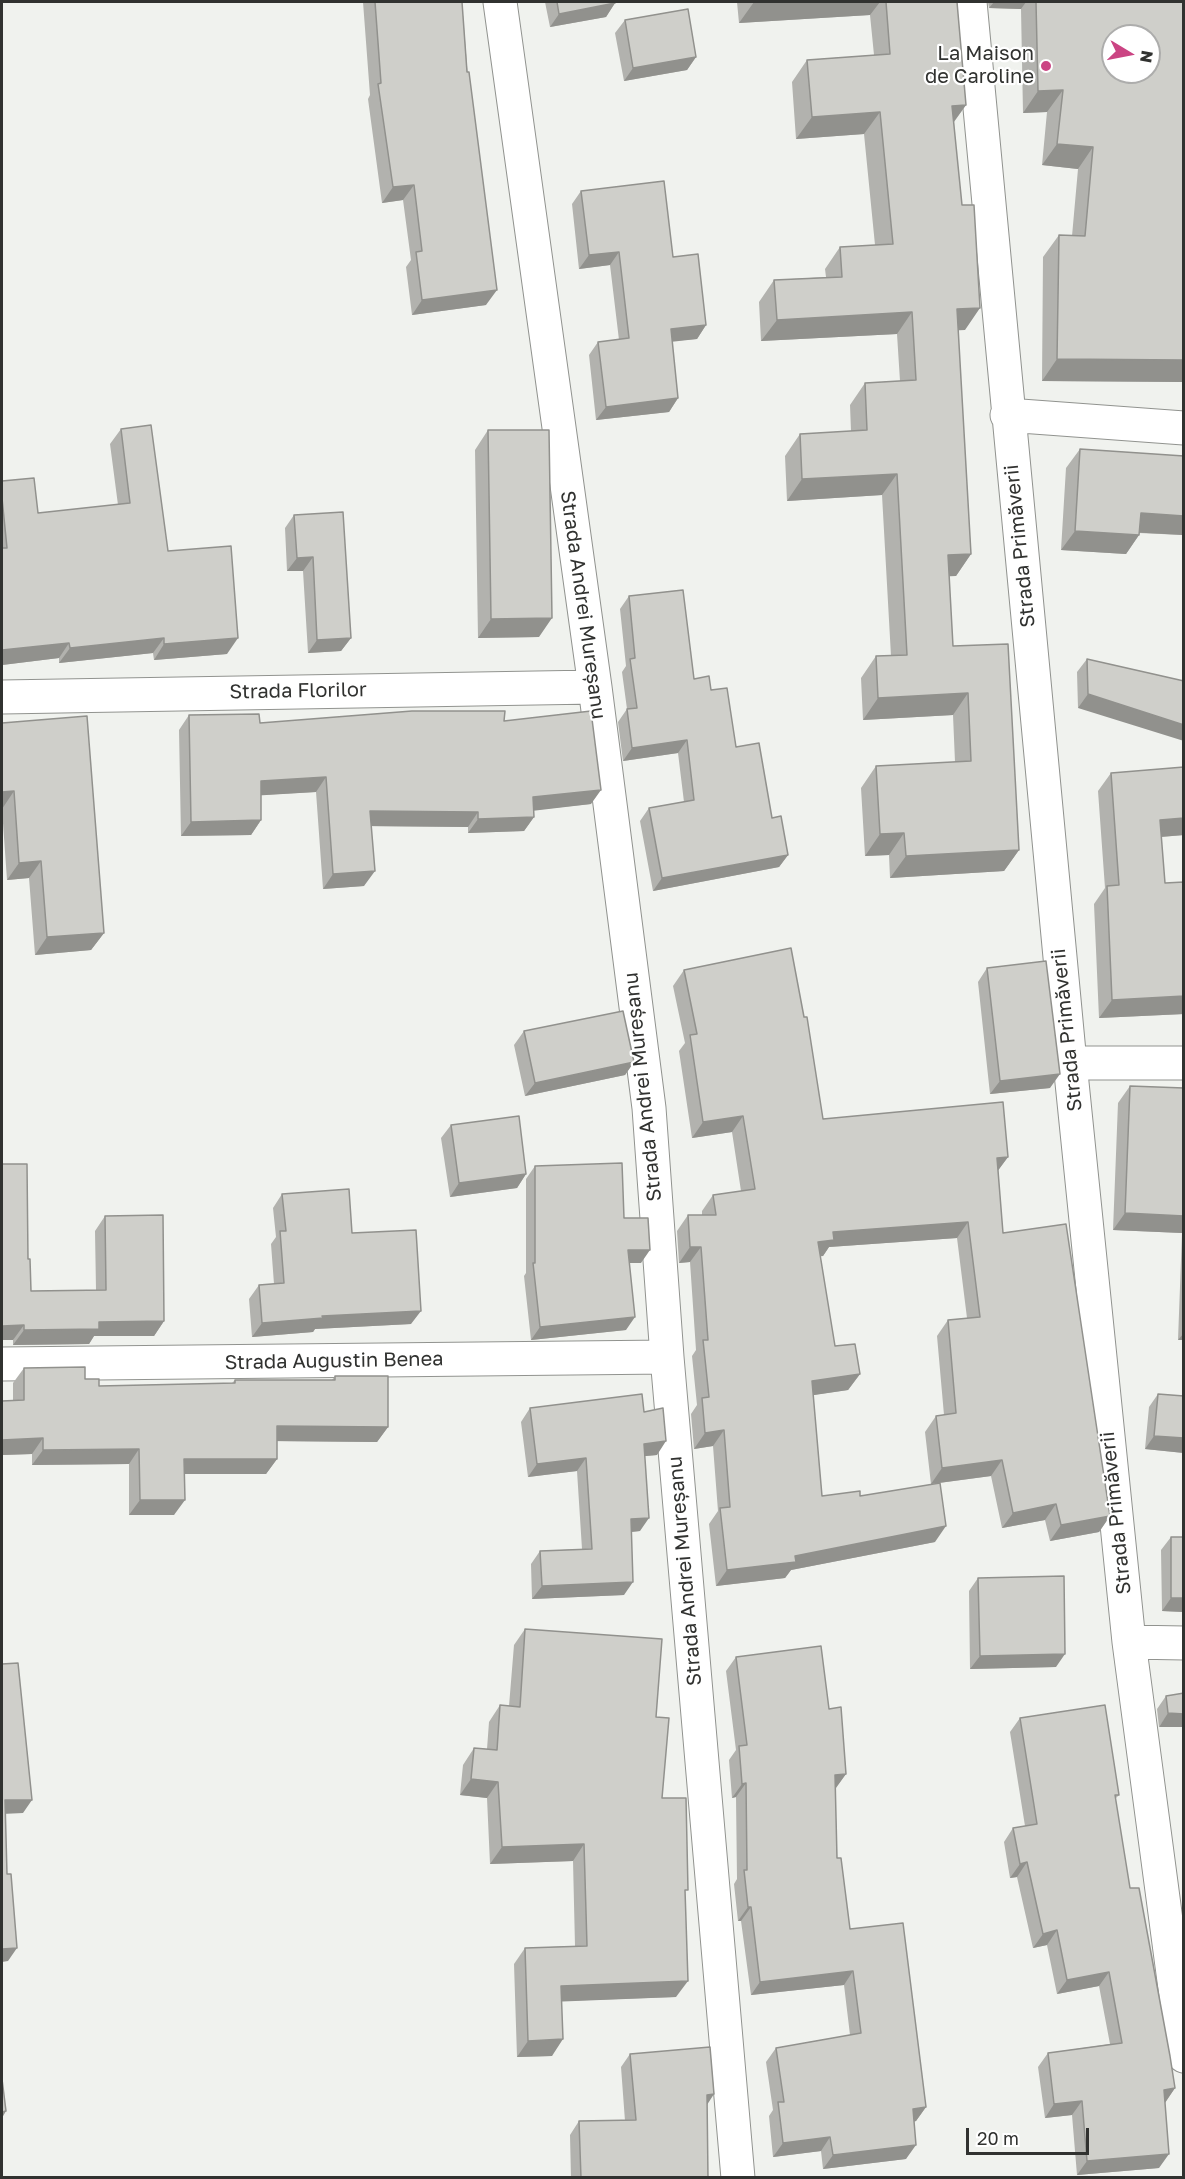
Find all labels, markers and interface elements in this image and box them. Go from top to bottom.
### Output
north arrow [1101,24,1161,84]
place label: La Maison de Caroline [925,42,1034,89]
text: N [1136,49,1158,65]
marker: La Maison de Caroline [1039,59,1053,73]
street label: Strada Primăverii [1000,463,1040,629]
street label: Strada Andrei Mureșanu [555,489,611,721]
street label: Strada Florilor [229,678,367,704]
street label: Strada Primăverii [1047,947,1087,1113]
street label: Strada Andrei Mureșanu [619,971,667,1203]
street label: Strada Augustin Benea [224,1347,444,1375]
street label: Strada Primăverii [1096,1430,1136,1596]
street label: Strada Andrei Mureșanu [663,1455,707,1687]
scale bar [969,2116,1092,2154]
text: 20 m [977,2127,1019,2149]

